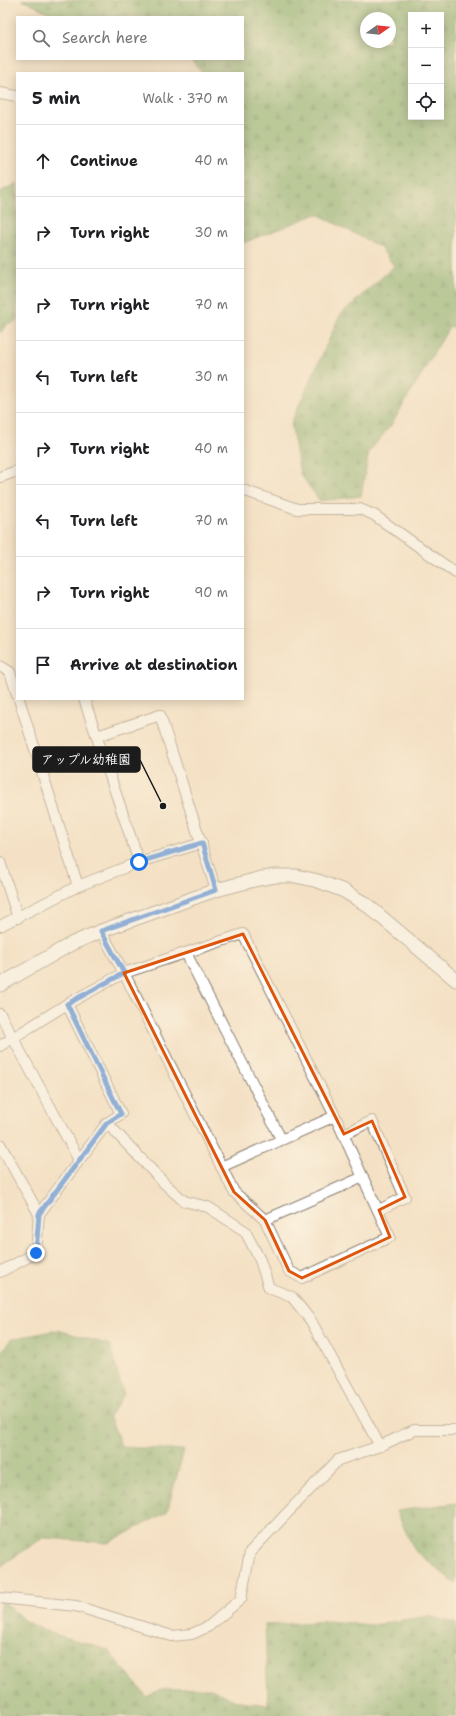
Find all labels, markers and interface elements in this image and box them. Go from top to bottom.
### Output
north arrow [360,12,396,48]
map controls [408,12,444,120]
button: + [408,12,444,48]
search box [16,16,244,60]
icon: search [30,27,52,49]
text: Search here [62,28,148,48]
button: − [408,48,444,84]
button: locate [408,84,444,120]
text: 5 min [32,87,80,109]
text: Walk · 370 m [143,90,228,107]
icon: ahead [32,150,54,172]
text: Continue [70,151,138,171]
text: 40 m [194,152,228,169]
icon: right [32,222,54,244]
text: Turn right [70,223,150,243]
text: 30 m [194,224,228,241]
icon: right [32,294,54,316]
text: Turn right [70,295,150,315]
text: 70 m [194,296,228,313]
icon: left [32,366,54,388]
text: Turn left [70,367,138,387]
text: 30 m [194,368,228,385]
icon: right [32,438,54,460]
text: Turn right [70,439,150,459]
text: 40 m [194,440,228,457]
icon: left [32,510,54,532]
text: Turn left [70,511,138,531]
text: 70 m [194,512,228,529]
icon: right [32,582,54,604]
text: Turn right [70,583,150,603]
text: 90 m [194,584,228,601]
icon: arrive [32,654,54,676]
text: Arrive at destination [70,655,238,675]
callout: アップル幼稚園 [33,747,140,772]
text: アップル幼稚園 [41,751,131,768]
route start [130,853,148,871]
route end [27,1244,45,1262]

